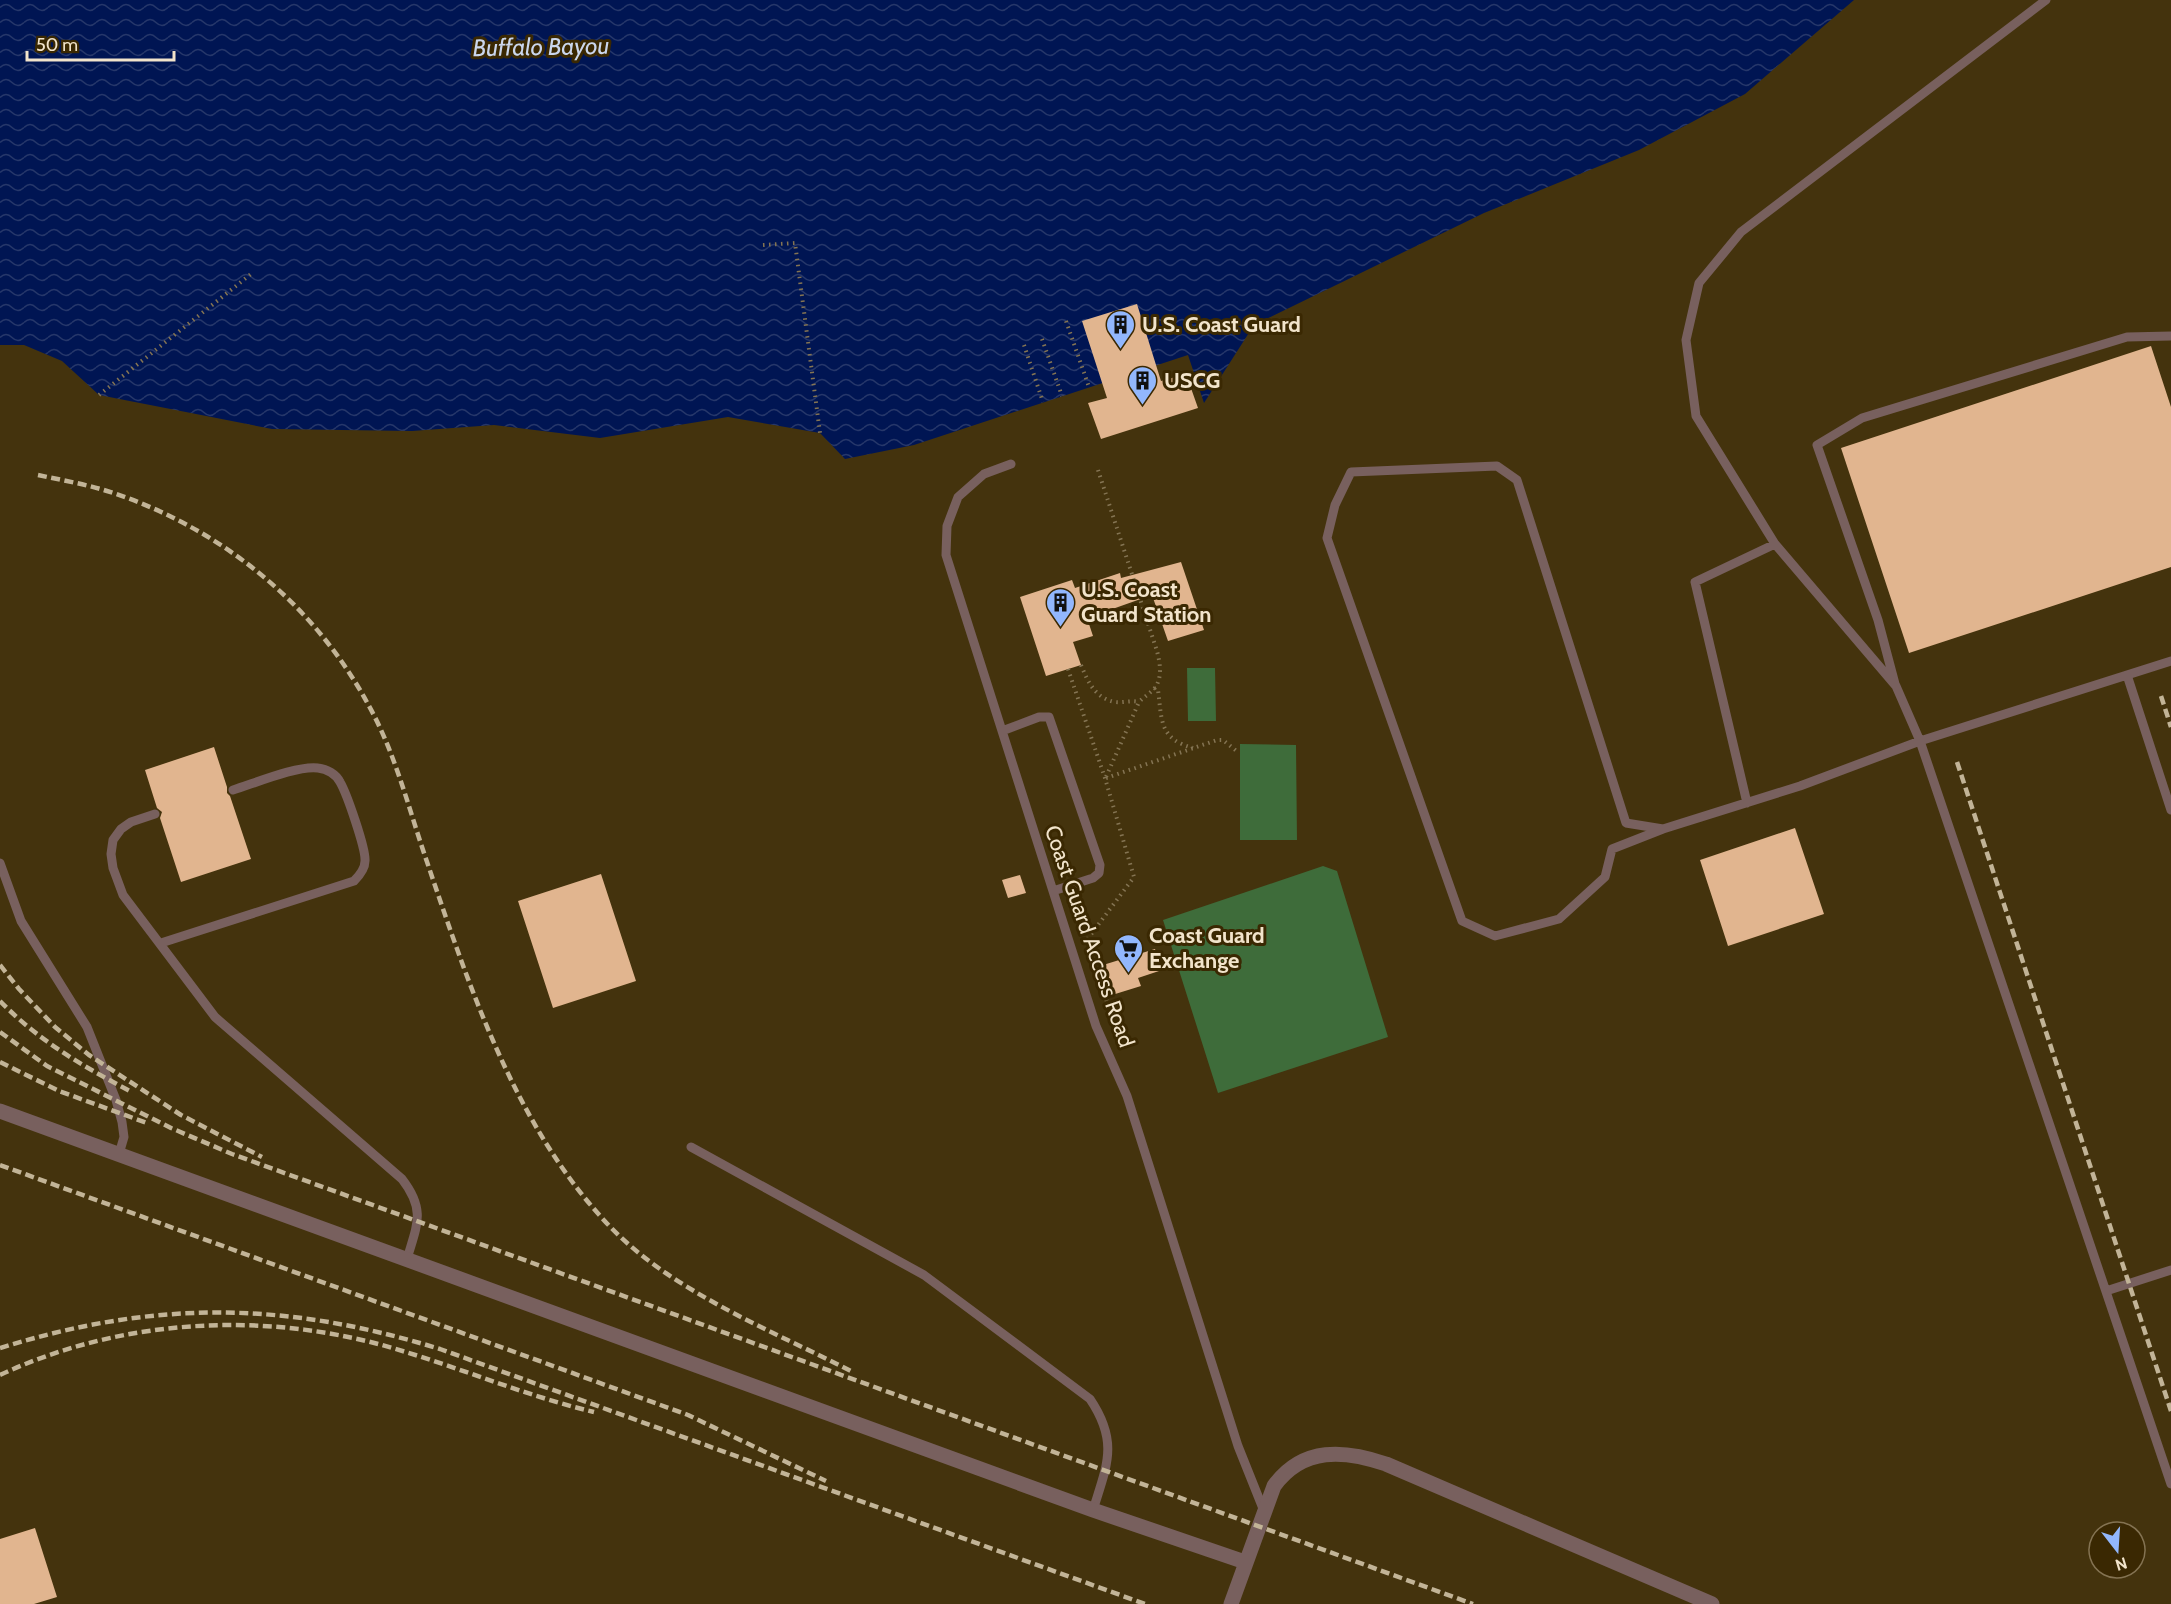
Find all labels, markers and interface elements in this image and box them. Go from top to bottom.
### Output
scale bar [27,24,174,62]
water label: Buffalo Bayou [472,31,610,62]
text: 50 m [36,34,78,56]
building icon: U.S. Coast Guard [1105,308,1137,350]
place label: U.S. Coast Guard [1142,311,1301,338]
building icon: USCG [1127,364,1159,406]
place label: USCG [1164,367,1220,394]
place label: U.S. Coast Guard Station [1081,576,1212,628]
building icon: U.S. Coast Guard Station [1044,586,1076,628]
street label: Coast Guard Access Road [1039,822,1140,1051]
place label: Coast Guard Exchange [1149,922,1265,974]
supermarket icon: Coast Guard Exchange [1112,932,1144,974]
north arrow [2087,1520,2147,1580]
text: N [2113,1553,2129,1575]

